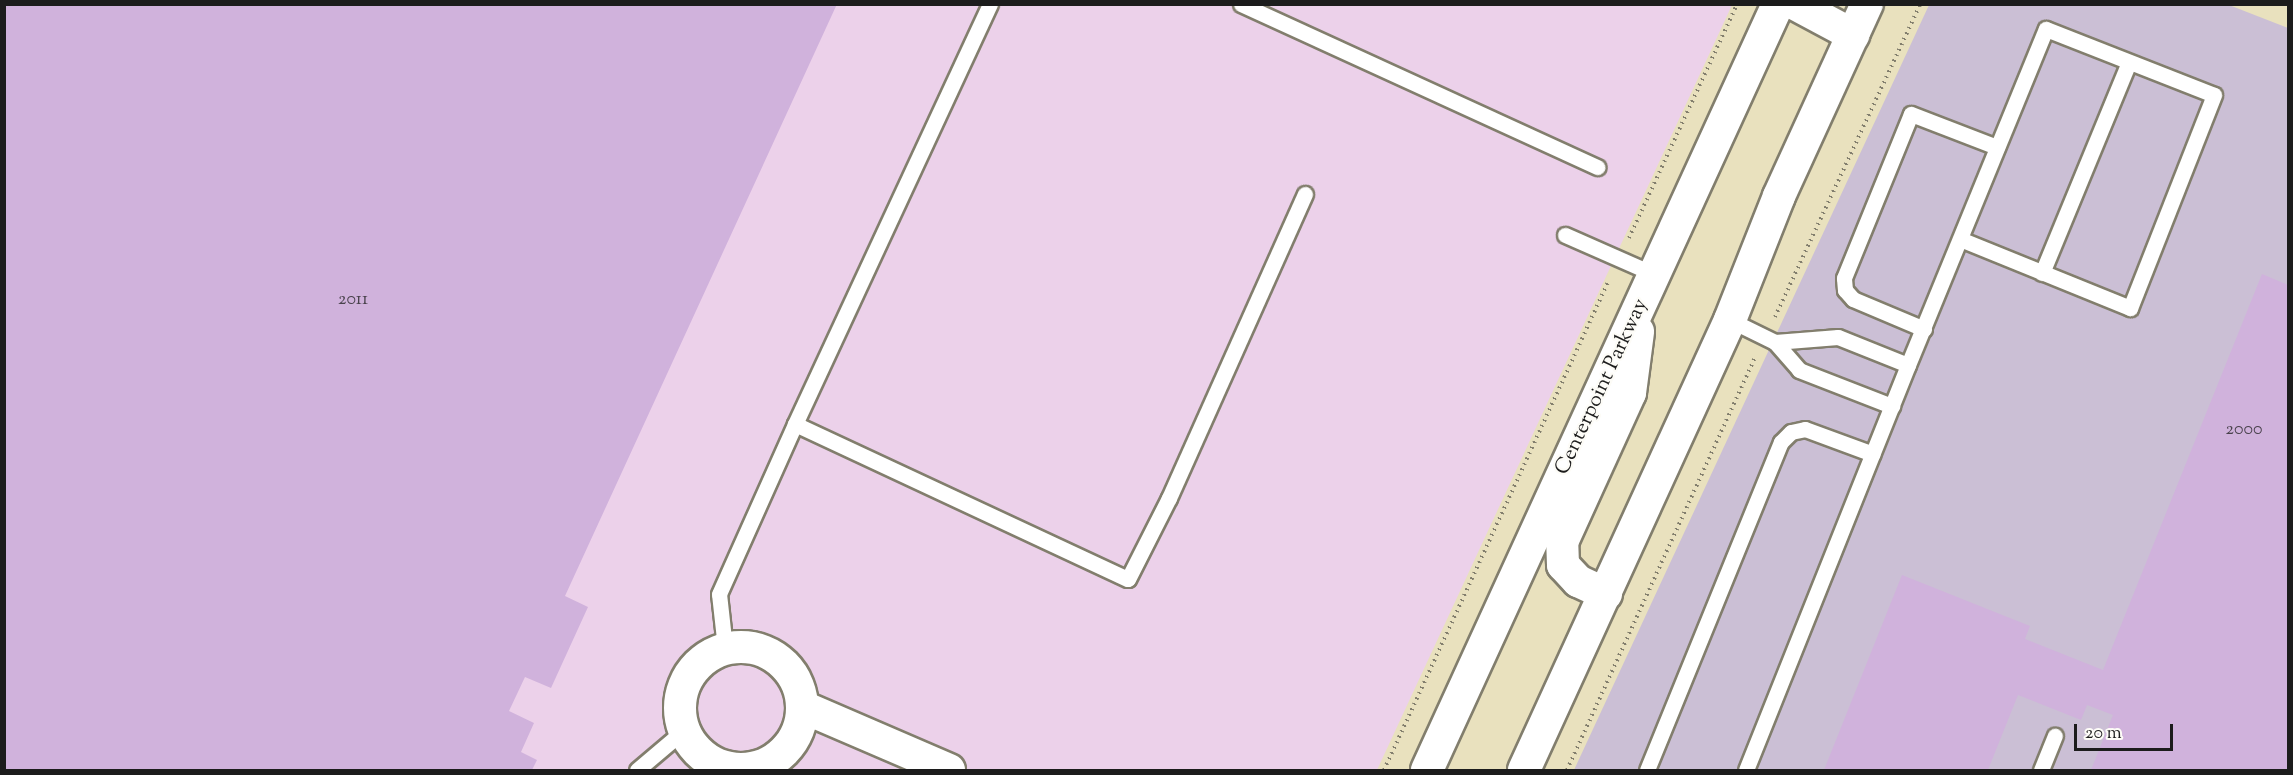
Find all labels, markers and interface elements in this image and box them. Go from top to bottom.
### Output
house number: 2011 [338,289,368,311]
street label: Centerpoint Parkway [1550,295,1654,479]
house number: 2000 [2226,419,2262,441]
scale bar [2077,712,2176,750]
text: 20 m [2085,721,2122,747]

